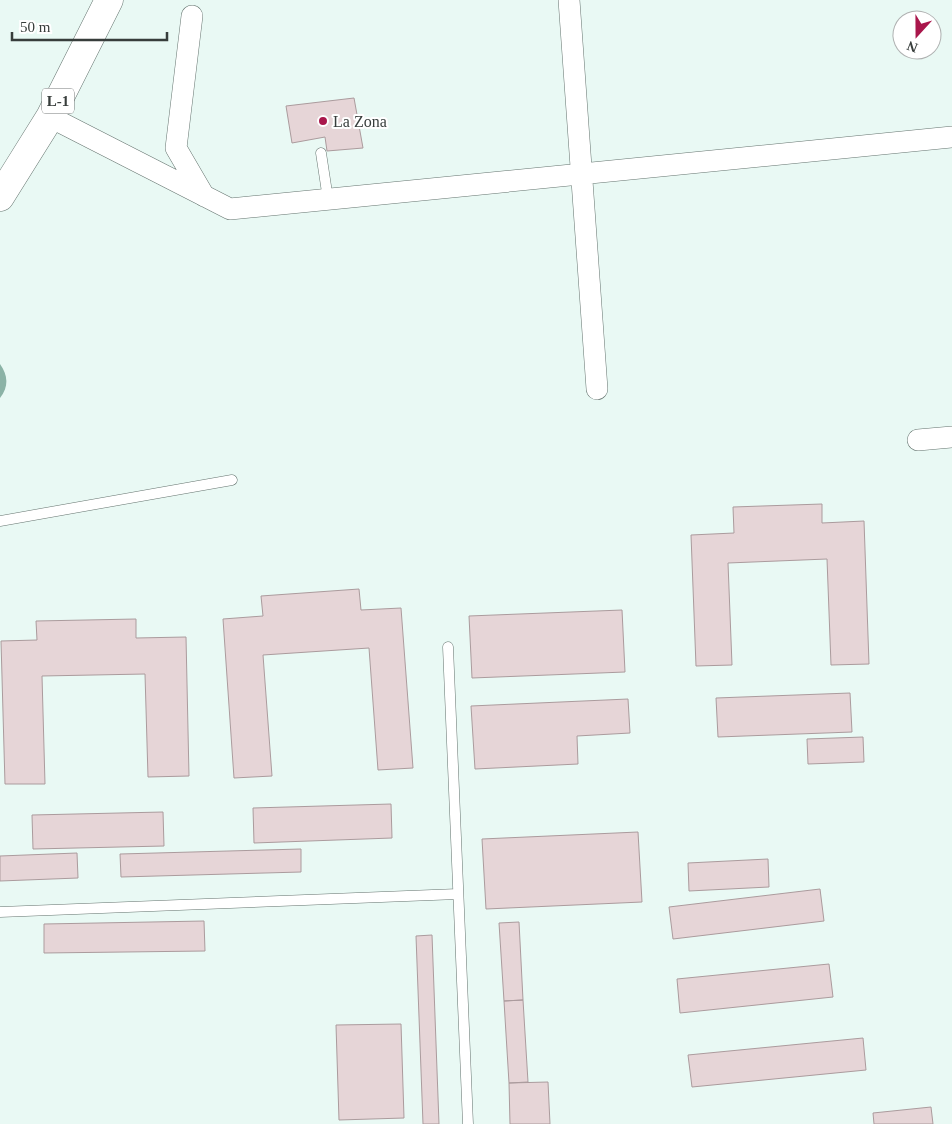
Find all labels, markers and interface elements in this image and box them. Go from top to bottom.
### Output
scale bar [12,10,168,42]
north arrow [892,10,942,60]
text: 50 m [20,19,51,35]
text: N [905,38,920,55]
road number: L-1 [42,88,74,114]
place label: La Zona [333,113,387,130]
marker: La Zona [317,115,329,127]

